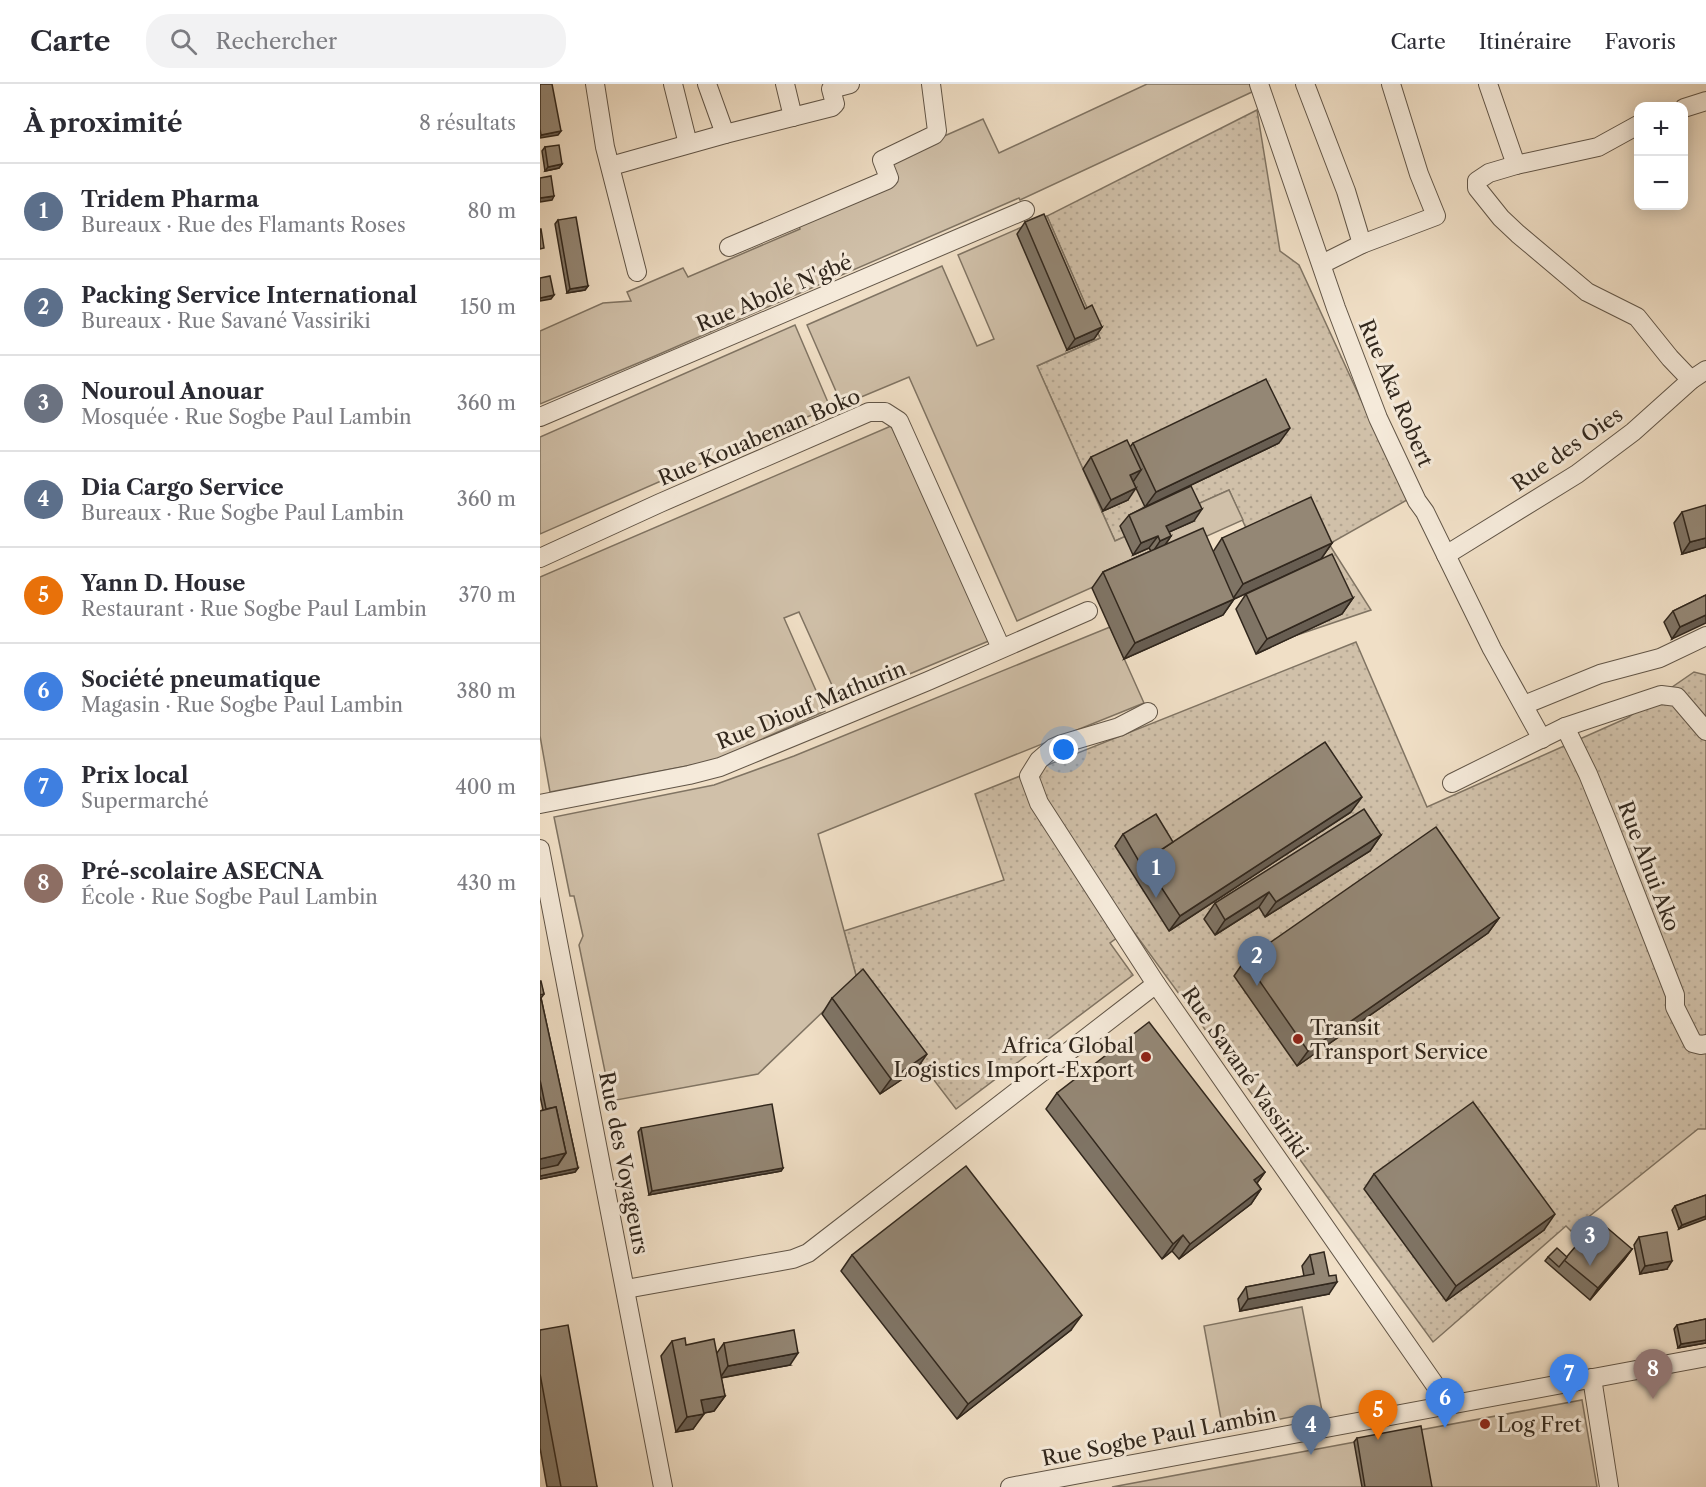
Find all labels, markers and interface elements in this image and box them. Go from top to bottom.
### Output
search box [146,14,566,68]
text: Carte [30,24,110,58]
icon: search [167,25,200,58]
text: Rechercher [215,28,337,55]
text: Carte [1390,29,1446,54]
text: Itinéraire [1479,29,1572,54]
text: Favoris [1605,29,1676,54]
map controls [1634,102,1688,210]
button: + [1634,102,1688,156]
text: À proximité [24,107,183,139]
text: 8 résultats [419,111,516,135]
button: − [1634,156,1688,210]
text: Tridem Pharma [81,186,259,213]
text: 1 [39,199,48,223]
text: 80 m [468,199,516,223]
text: Bureaux · Rue des Flamants Roses [81,213,406,237]
street label: Rue Abolé N'gbé [692,249,856,337]
text: Packing Service International [81,282,417,309]
text: 2 [38,295,49,319]
text: 150 m [460,295,516,319]
text: Bureaux · Rue Savané Vassiriki [81,309,371,333]
street label: Rue Aka Robert [1354,316,1438,471]
text: Nouroul Anouar [81,378,264,405]
street label: Rue Kouabenan Boko [654,383,864,491]
text: 3 [38,391,49,415]
text: 360 m [457,391,516,415]
street label: Rue des Oies [1507,402,1627,496]
text: Mosquée · Rue Sogbe Paul Lambin [81,405,412,429]
text: Dia Cargo Service [81,474,284,501]
text: 4 [38,487,49,511]
text: 360 m [457,487,516,511]
text: Bureaux · Rue Sogbe Paul Lambin [81,501,404,525]
text: Yann D. House [81,570,246,597]
text: 5 [38,583,49,607]
text: 370 m [459,583,516,607]
text: Restaurant · Rue Sogbe Paul Lambin [81,597,427,621]
street label: Rue Diouf Mathurin [713,656,909,754]
text: Société pneumatique [81,666,321,693]
text: 6 [38,679,49,703]
text: 380 m [457,679,516,703]
text: Magasin · Rue Sogbe Paul Lambin [81,693,403,717]
your location [1049,735,1078,764]
text: Prix local [81,762,189,789]
text: 7 [38,775,49,799]
text: 400 m [455,775,516,799]
text: Supermarché [81,789,209,813]
street label: Rue Ahui Ako [1613,797,1685,935]
pin: 1 [1136,848,1176,898]
text: Pré-scolaire ASECNA [81,858,323,885]
text: 8 [37,871,50,895]
text: 430 m [457,871,516,895]
text: École · Rue Sogbe Paul Lambin [81,885,378,909]
pin: 2 [1238,936,1276,986]
street label: Rue Savané Vassiriki [1177,982,1313,1162]
place label: Transit Transport Service [1310,1015,1488,1064]
marker: Transit Transport Service [1291,1032,1305,1046]
place label: Africa Global Logistics Import-Export [894,1033,1135,1082]
marker: Africa Global Logistics Import-Export [1139,1050,1153,1064]
street label: Rue des Voyageurs [594,1070,654,1256]
pin: 3 [1570,1216,1610,1266]
pin: 8 [1634,1350,1672,1399]
pin: 7 [1550,1354,1588,1404]
pin: 6 [1426,1378,1464,1428]
pin: 5 [1358,1390,1398,1440]
street label: Rue Sogbe Paul Lambin [1040,1401,1278,1471]
pin: 4 [1292,1406,1330,1455]
place label: Log Fret [1497,1412,1582,1437]
marker: Log Fret [1478,1417,1492,1431]

